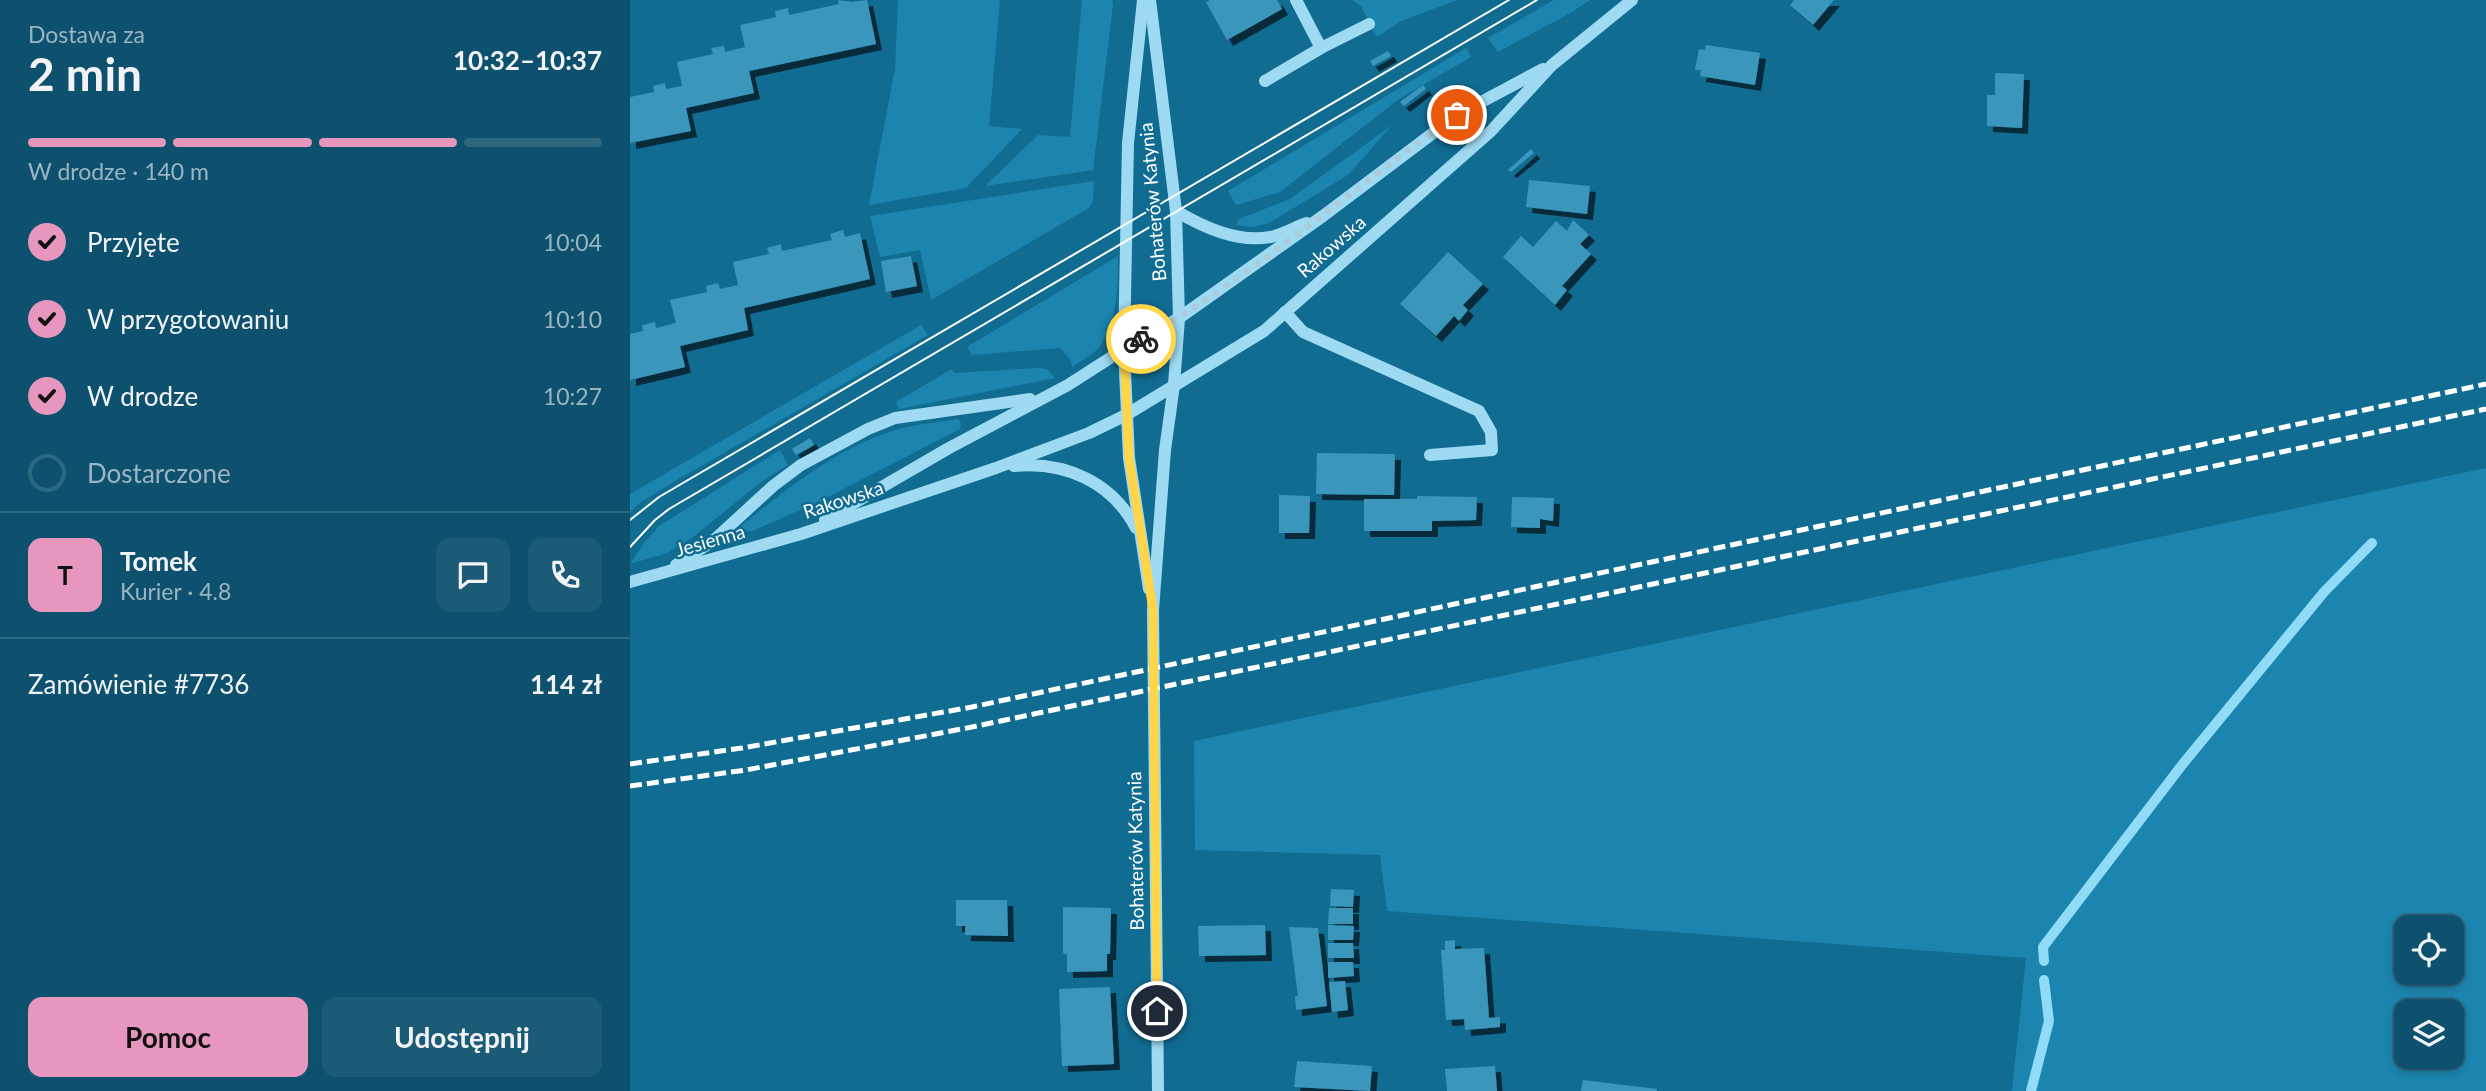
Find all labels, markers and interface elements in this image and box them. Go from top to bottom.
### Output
text: Dostawa za [28,20,145,48]
text: 10:32–10:37 [453,44,602,76]
text: 2 min [28,46,142,101]
pin [1427,85,1487,145]
icon: bag [1438,96,1476,134]
street label: Bohaterów Katynia [1134,122,1170,282]
text: W drodze · 140 m [28,157,209,185]
street label: Rakowska [1292,210,1370,282]
icon: check [28,223,66,261]
text: Przyjęte [87,226,180,258]
text: 10:04 [543,228,602,256]
icon: check [28,300,66,338]
text: W przygotowaniu [87,303,289,335]
courier [1106,304,1176,374]
text: 10:10 [543,305,602,333]
icon: bike [1122,320,1160,358]
icon: check [28,377,66,415]
text: W drodze [87,380,198,412]
text: 10:27 [543,382,602,410]
text: Dostarczone [87,457,231,489]
street label: Rakowska [800,475,886,523]
street label: Jesienna [673,519,747,561]
button: chat [436,538,510,612]
button: phone [528,538,602,612]
text: Tomek [120,545,197,577]
text: T [57,559,73,591]
text: Kurier · 4.8 [120,577,231,605]
text: Zamówienie #7736 [28,668,249,700]
text: 114 zł [530,668,602,700]
street label: Bohaterów Katynia [1122,771,1148,931]
map controls [2394,915,2464,1069]
button: locate [2394,915,2464,985]
pin [1127,981,1187,1041]
icon: home [1138,992,1176,1030]
button: Pomoc [28,997,308,1077]
button: Udostępnij [322,997,602,1077]
button: layers [2394,999,2464,1069]

